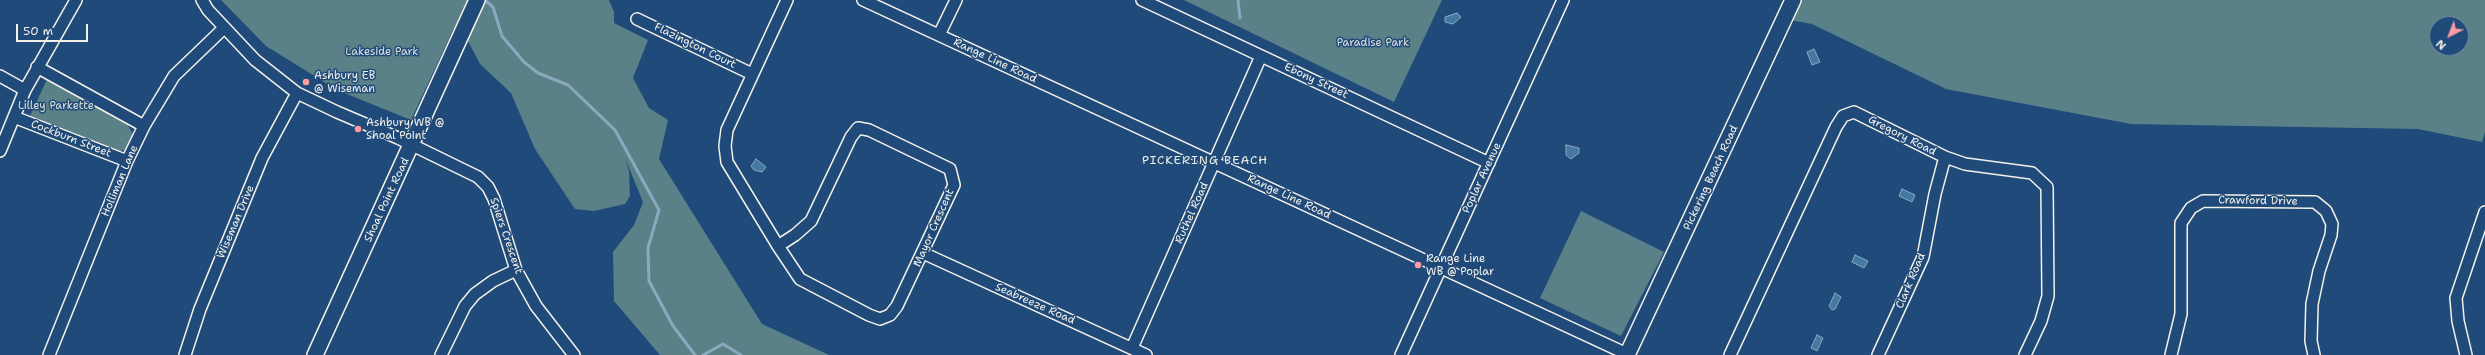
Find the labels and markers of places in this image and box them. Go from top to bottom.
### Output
place label: Ashbury EB @ Wiseman [314,69,375,95]
marker: Ashbury EB @ Wiseman [301,77,311,87]
place label: Ashbury WB @ Shoal Point [366,116,444,142]
marker: Ashbury WB @ Shoal Point [353,124,363,134]
place label: Range Line WB @ Poplar [1426,252,1494,278]
marker: Range Line WB @ Poplar [1413,260,1423,270]

